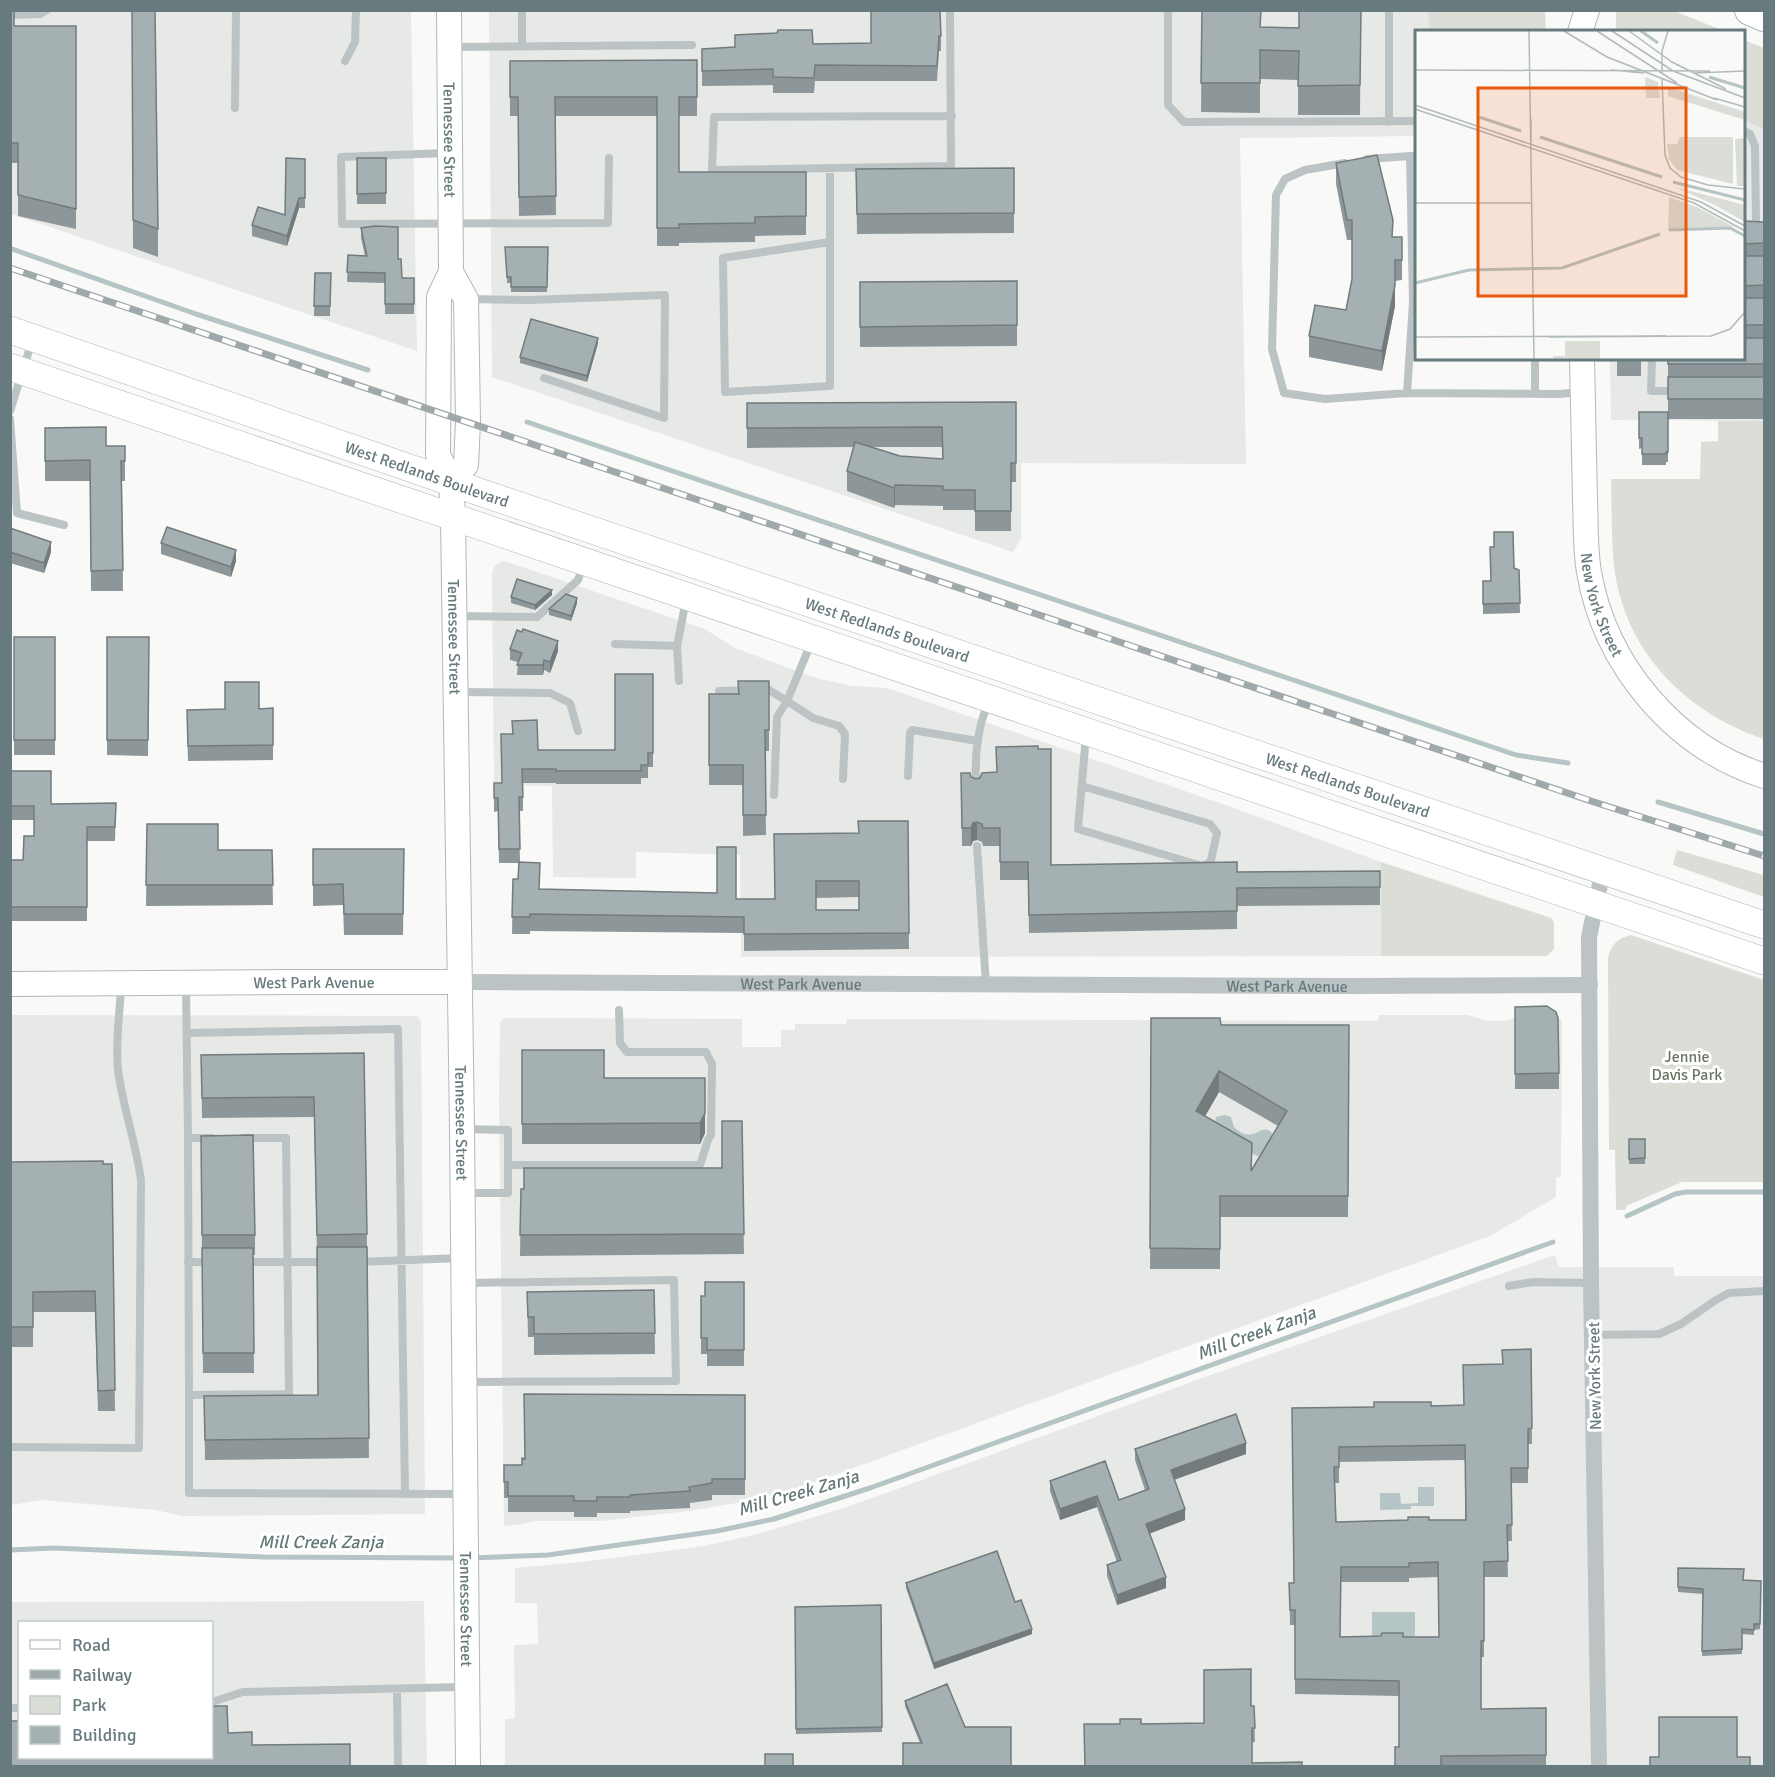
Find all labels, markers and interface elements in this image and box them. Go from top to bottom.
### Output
inset map [1415,30,1745,360]
street label: Tennessee Street [439,82,459,198]
street label: West Redlands Boulevard [342,437,511,512]
street label: New York Street [1576,552,1627,661]
street label: Tennessee Street [443,579,465,695]
street label: West Redlands Boulevard [802,593,972,667]
street label: West Redlands Boulevard [1263,749,1432,823]
street label: West Park Avenue [253,973,375,993]
street label: West Park Avenue [740,974,862,995]
street label: West Park Avenue [1226,976,1348,997]
park label: Jennie Davis Park [1652,1047,1722,1085]
street label: Tennessee Street [450,1065,471,1181]
water label: Mill Creek Zanja [1194,1301,1319,1365]
street label: New York Street [1584,1321,1606,1430]
water label: Mill Creek Zanja [735,1465,862,1521]
water label: Mill Creek Zanja [259,1531,384,1553]
street label: Tennessee Street [455,1551,476,1667]
legend [18,1621,213,1759]
text: Road [72,1634,111,1656]
text: Railway [72,1664,133,1686]
text: Park [72,1694,107,1716]
text: Building [72,1724,136,1746]

